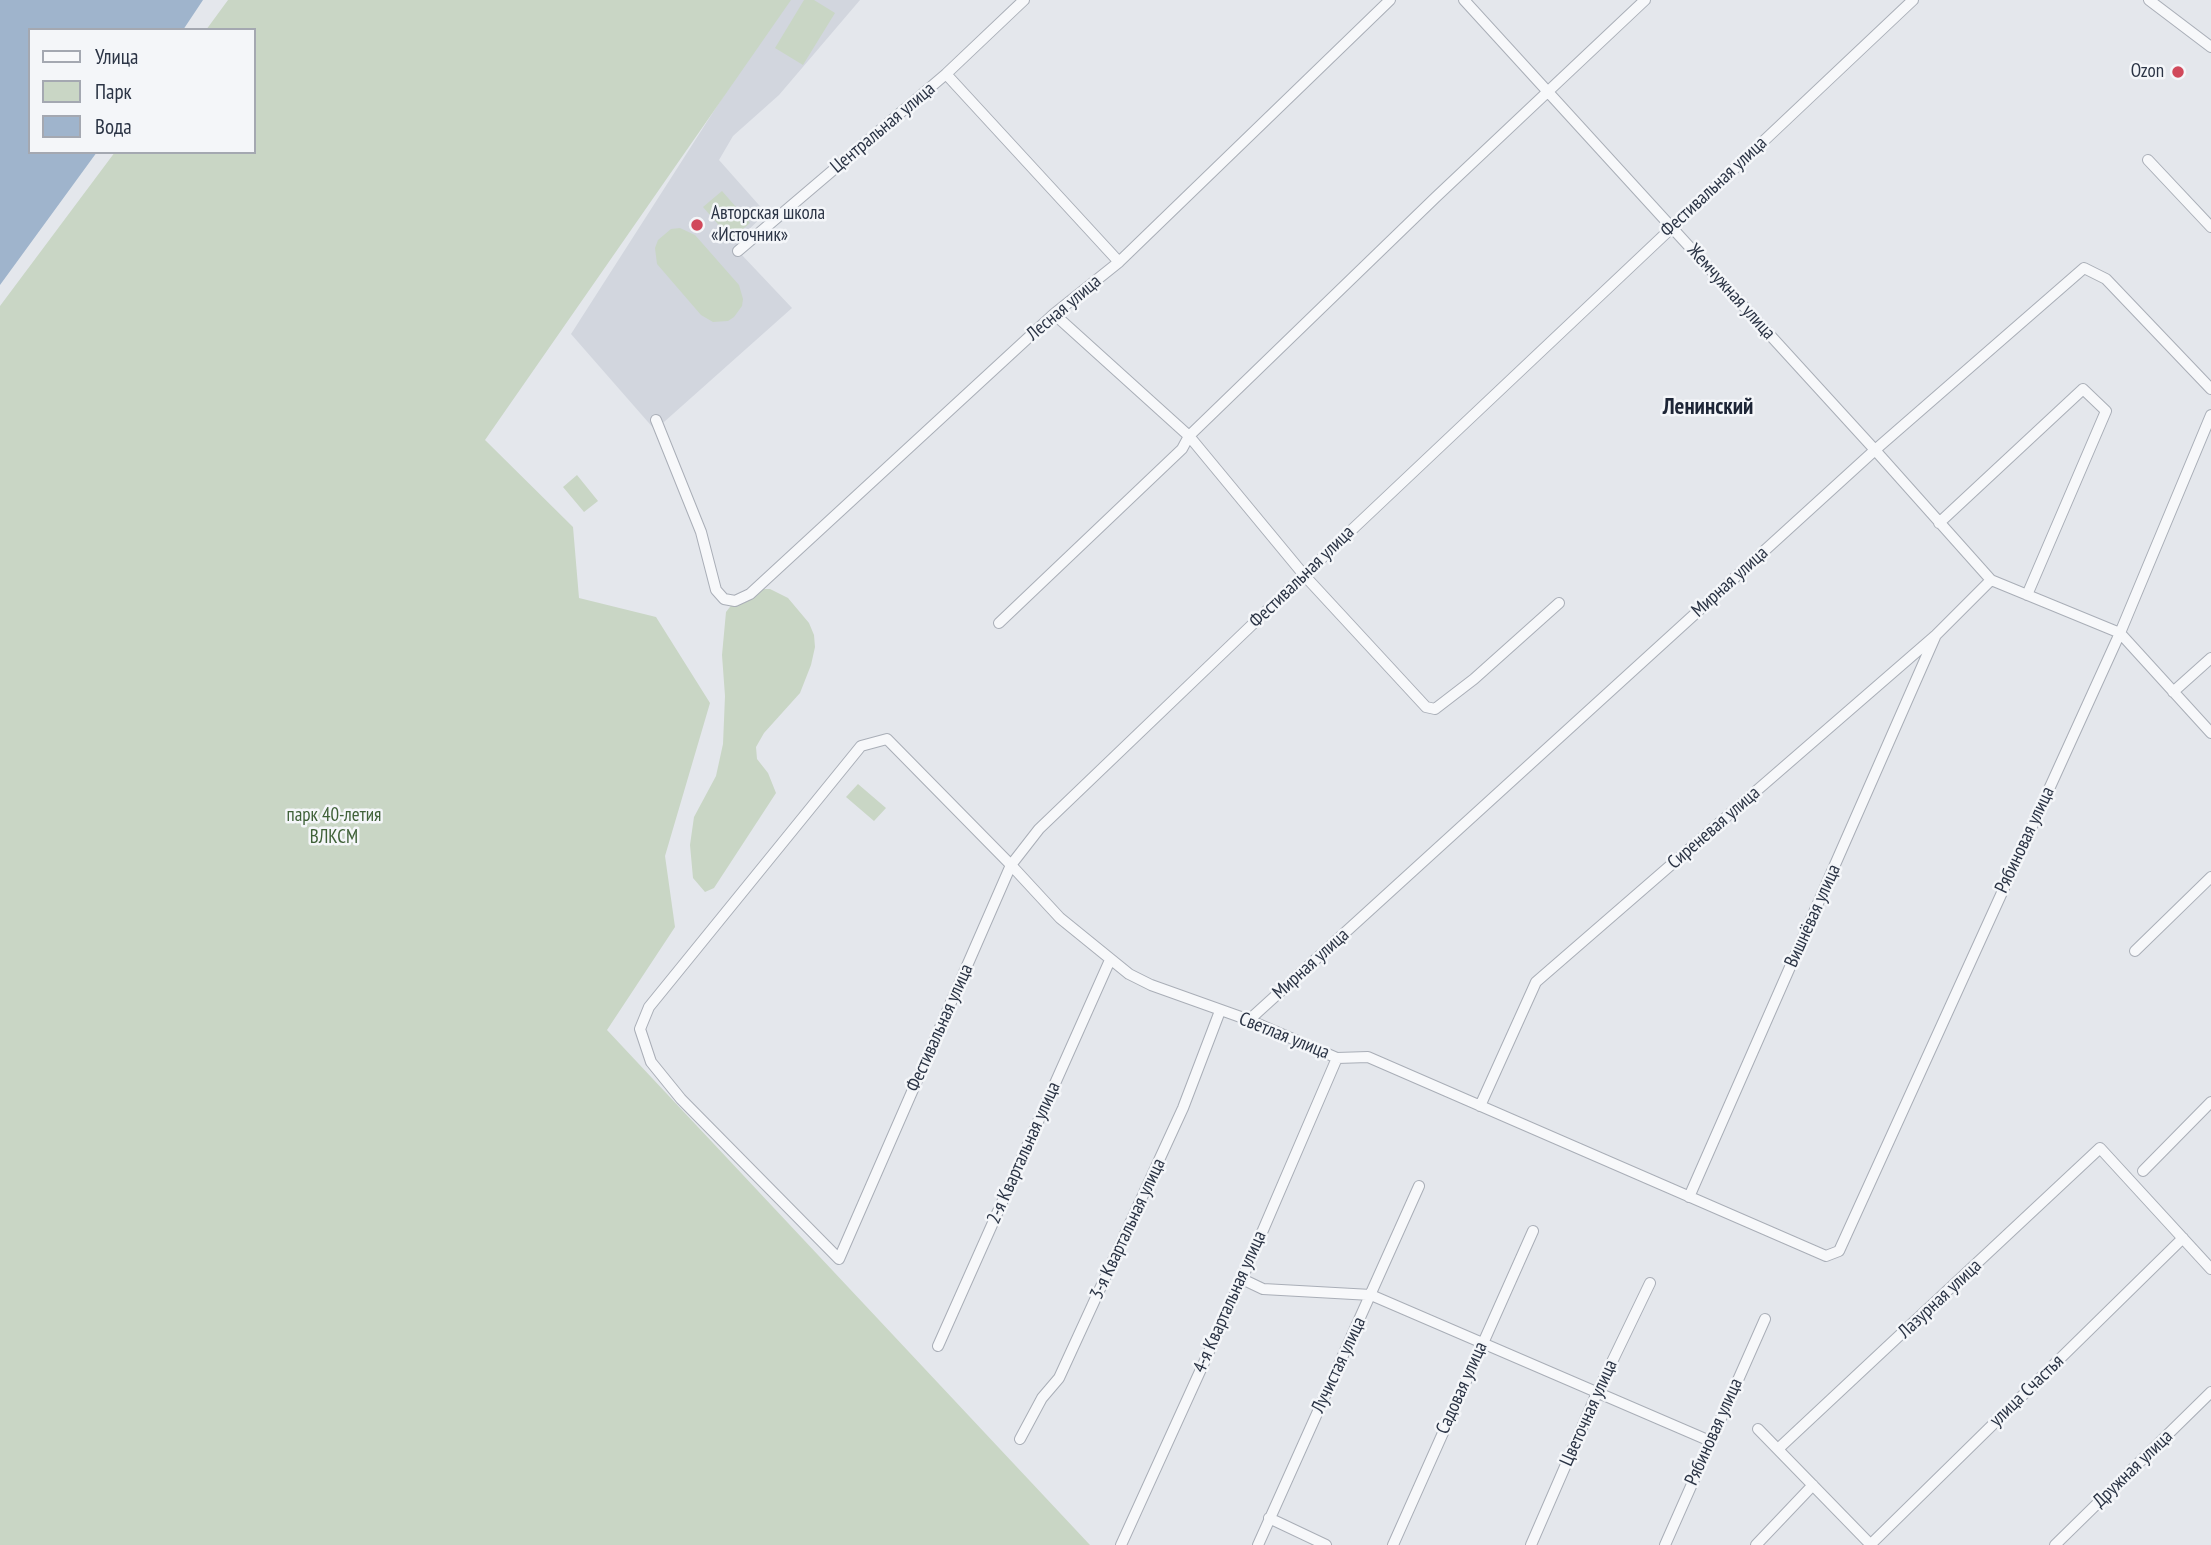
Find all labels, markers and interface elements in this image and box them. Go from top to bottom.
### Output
legend [28,28,256,154]
text: Улица [95,43,138,70]
place label: Ozon [2131,61,2164,83]
marker: Ozon [2170,64,2186,80]
text: Парк [95,78,132,105]
street label: Центральная улица [826,78,940,178]
text: Вода [95,113,132,140]
street label: Фестивальная улица [1656,132,1772,242]
place label: Авторская школа «Источник» [711,203,825,247]
marker: Авторская школа «Источник» [689,217,705,233]
street label: Жемчужная улица [1682,240,1780,344]
street label: Лесная улица [1022,270,1106,346]
district label: Ленинский [1663,393,1753,421]
street label: Фестивальная улица [1245,521,1359,633]
street label: Мирная улица [1687,542,1773,622]
street label: Сиреневая улица [1663,782,1765,874]
street label: Рябиновая улица [1990,783,2060,897]
park label: парк 40-летия ВЛКСМ [287,805,381,849]
street label: Вишнёвая улица [1780,861,1846,971]
street label: Мирная улица [1268,924,1354,1004]
street label: Фестивальная улица [902,961,978,1095]
street label: Светлая улица [1235,1008,1333,1064]
street label: 2-я Квартальная улица [982,1079,1066,1227]
street label: 3-я Квартальная улица [1085,1155,1171,1303]
street label: 4-я Квартальная улица [1188,1228,1272,1376]
street label: Лазурная улица [1894,1255,1986,1343]
street label: Лучистая улица [1307,1313,1371,1417]
street label: Садовая улица [1432,1338,1492,1438]
street label: улица Счастья [1985,1350,2069,1432]
street label: Цветочная улица [1555,1356,1623,1470]
street label: Рябиновая улица [1680,1375,1748,1489]
street label: Дружная улица [2088,1425,2178,1513]

